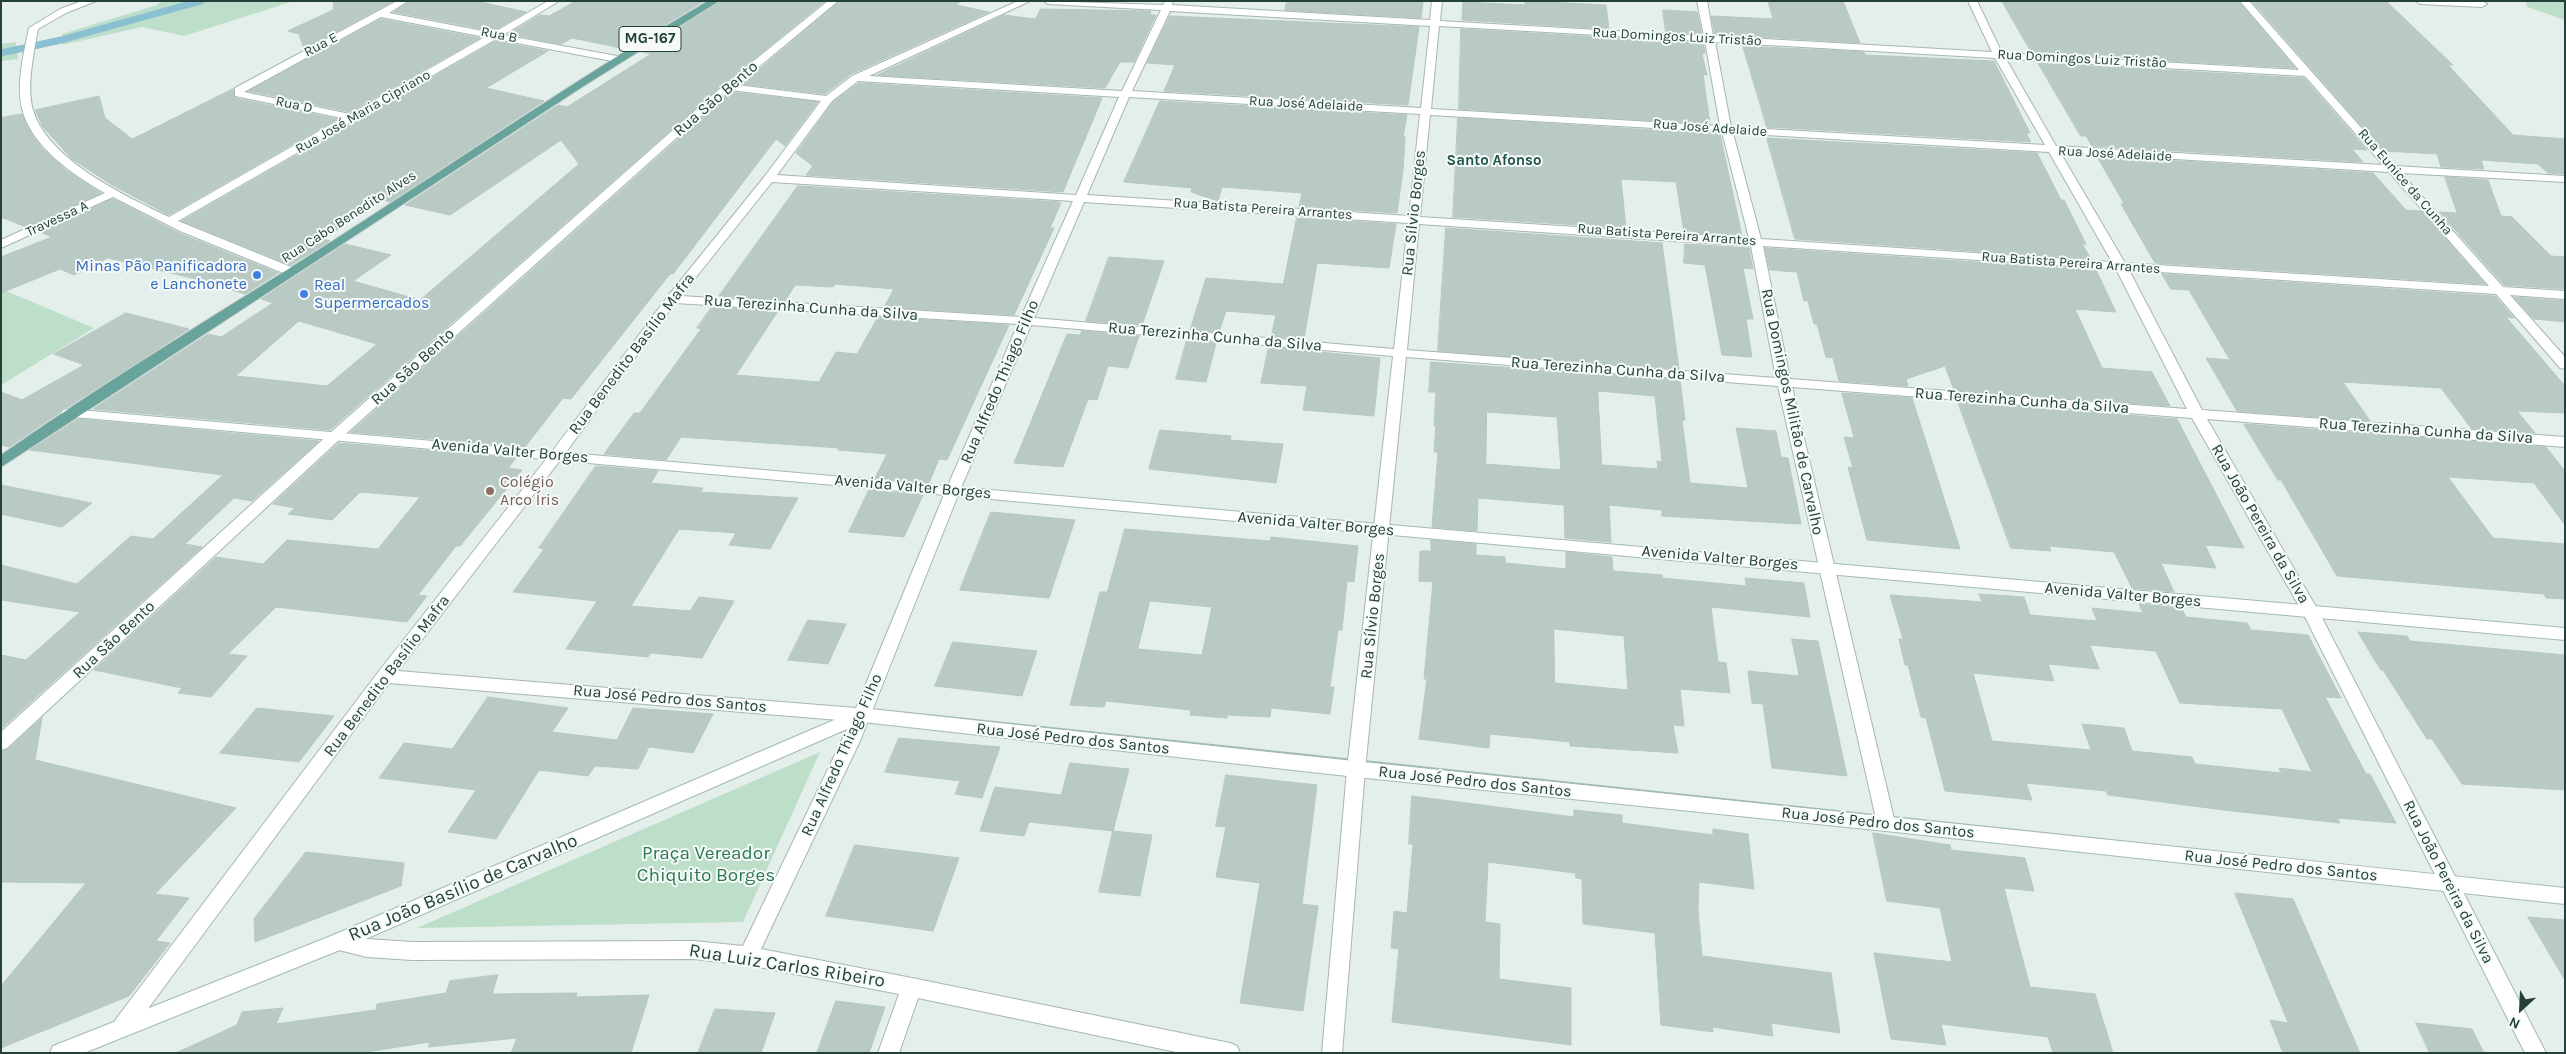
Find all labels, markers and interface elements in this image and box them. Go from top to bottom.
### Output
street label: Rua B [479,23,519,47]
street label: Rua Domingos Luiz Tristão [1592,24,1762,50]
road number: MG-167 [619,26,681,52]
street label: Rua E [301,29,341,61]
street label: Rua Domingos Luiz Tristão [1997,46,2167,72]
street label: Rua São Bento [670,57,762,141]
street label: Rua José Maria Cipriano [293,66,433,158]
street label: Rua D [274,93,314,117]
street label: Rua José Adelaide [1249,93,1363,115]
street label: Rua José Adelaide [1653,116,1767,140]
street label: Rua Eunice da Cunha [2354,125,2456,239]
street label: Rua José Adelaide [2058,143,2172,165]
street label: Rua Sílvio Borges [1398,149,1430,277]
district label: Santo Afonso [1447,152,1541,170]
street label: Rua Cabo Benedito Alves [278,167,420,267]
street label: Rua Batista Pereira Arrantes [1173,194,1353,224]
street label: Travessa A [23,197,91,241]
street label: Rua Batista Pereira Arrantes [1577,220,1757,250]
street label: Rua Batista Pereira Arrantes [1981,248,2161,278]
place label: Minas Pão Panificadora e Lanchonete [76,256,247,294]
marker: Minas Pão Panificadora e Lanchonete [251,269,263,281]
street label: Rua Benedito Basílio Mafra [565,270,699,438]
place label: Real Supermercados [314,275,429,313]
street label: Rua Domingos Militão de Carvalho [1756,287,1828,537]
marker: Real Supermercados [298,288,310,300]
street label: Rua Terezinha Cunha da Silva [703,291,919,325]
street label: Rua Alfredo Thiago Filho [957,297,1043,467]
street label: Rua Terezinha Cunha da Silva [1107,318,1323,356]
street label: Rua São Bento [367,325,459,409]
street label: Rua Terezinha Cunha da Silva [1510,353,1726,387]
street label: Rua Terezinha Cunha da Silva [1914,384,2130,418]
street label: Rua Terezinha Cunha da Silva [2318,414,2534,448]
street label: Avenida Valter Borges [431,435,589,467]
street label: Rua João Pereira da Silva [2207,441,2313,607]
street label: Avenida Valter Borges [834,471,992,503]
place label: Colégio Arco Íris [500,472,559,510]
marker: Colégio Arco Íris [484,485,496,497]
street label: Avenida Valter Borges [1237,508,1395,540]
street label: Avenida Valter Borges [1641,542,1799,574]
street label: Rua Sílvio Borges [1357,552,1389,680]
street label: Avenida Valter Borges [2044,579,2202,611]
street label: Rua Benedito Basílio Mafra [320,592,454,760]
street label: Rua São Bento [69,597,159,683]
street label: Rua Alfredo Thiago Filho [797,671,887,839]
street label: Rua José Pedro dos Santos [572,681,768,717]
street label: Rua José Pedro dos Santos [975,719,1171,759]
street label: Rua José Pedro dos Santos [1377,762,1573,802]
street label: Rua João Pereira da Silva [2398,797,2498,967]
street label: Rua José Pedro dos Santos [1780,803,1976,843]
street label: Rua João Basílio de Carvalho [345,829,581,947]
park label: Praça Vereador Chiquito Borges [637,843,775,887]
street label: Rua José Pedro dos Santos [2183,846,2379,886]
street label: Rua Luiz Carlos Ribeiro [687,939,887,993]
north arrow [2496,984,2546,1034]
text: N [2506,1013,2523,1033]

